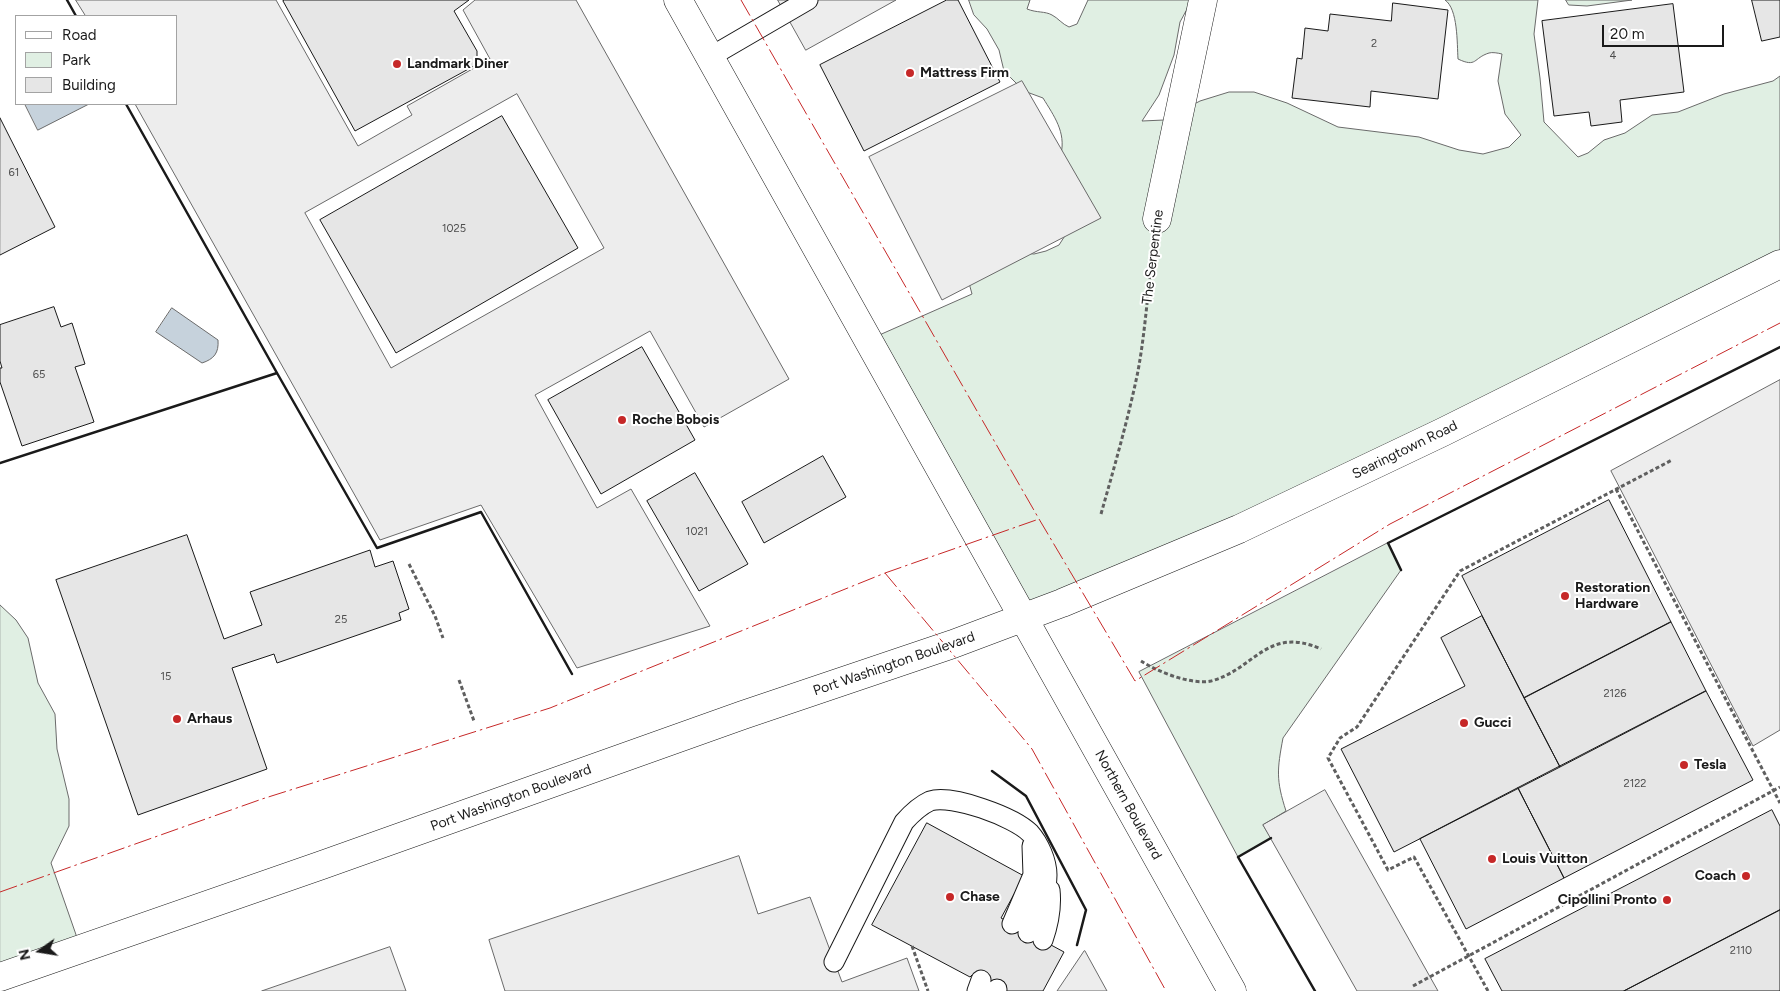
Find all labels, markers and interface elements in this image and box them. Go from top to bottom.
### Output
legend [15,15,178,105]
scale bar [1605,15,1728,47]
text: 20 m [1610,25,1644,43]
text: Road [62,26,97,44]
house number: 2 [1371,37,1377,51]
house number: 4 [1610,49,1616,63]
text: Park [62,51,91,69]
place label: Landmark Diner [407,56,509,72]
marker: Landmark Diner [391,58,403,70]
place label: Mattress Firm [920,65,1009,81]
marker: Mattress Firm [904,67,916,79]
text: Building [62,76,116,94]
house number: 61 [9,166,19,180]
street label: The Serpentine [1139,209,1167,305]
house number: 1025 [442,222,466,236]
house number: 65 [33,368,45,382]
place label: Roche Bobois [632,412,719,428]
marker: Roche Bobois [616,414,628,426]
street label: Searingtown Road [1350,417,1460,483]
house number: 1021 [686,525,708,539]
place label: Restoration Hardware [1575,580,1650,612]
marker: Restoration Hardware [1559,590,1571,602]
house number: 25 [335,613,347,627]
street label: Port Washington Boulevard [811,628,977,700]
house number: 15 [161,670,171,684]
house number: 2126 [1603,687,1627,701]
place label: Arhaus [187,711,232,727]
marker: Arhaus [171,713,183,725]
place label: Gucci [1474,715,1511,731]
marker: Gucci [1458,717,1470,729]
street label: Northern Boulevard [1091,747,1165,863]
place label: Tesla [1694,757,1726,773]
marker: Tesla [1678,759,1690,771]
street label: Port Washington Boulevard [428,761,594,835]
house number: 2122 [1624,777,1646,791]
place label: Louis Vuitton [1502,851,1588,867]
marker: Louis Vuitton [1486,853,1498,865]
place label: Coach [1695,868,1736,884]
marker: Coach [1740,870,1752,882]
place label: Chase [960,889,1000,905]
marker: Chase [944,891,956,903]
place label: Cipollini Pronto [1558,892,1657,908]
marker: Cipollini Pronto [1661,894,1673,906]
north arrow [15,926,65,976]
house number: 2110 [1730,944,1752,958]
text: N [15,947,34,962]

